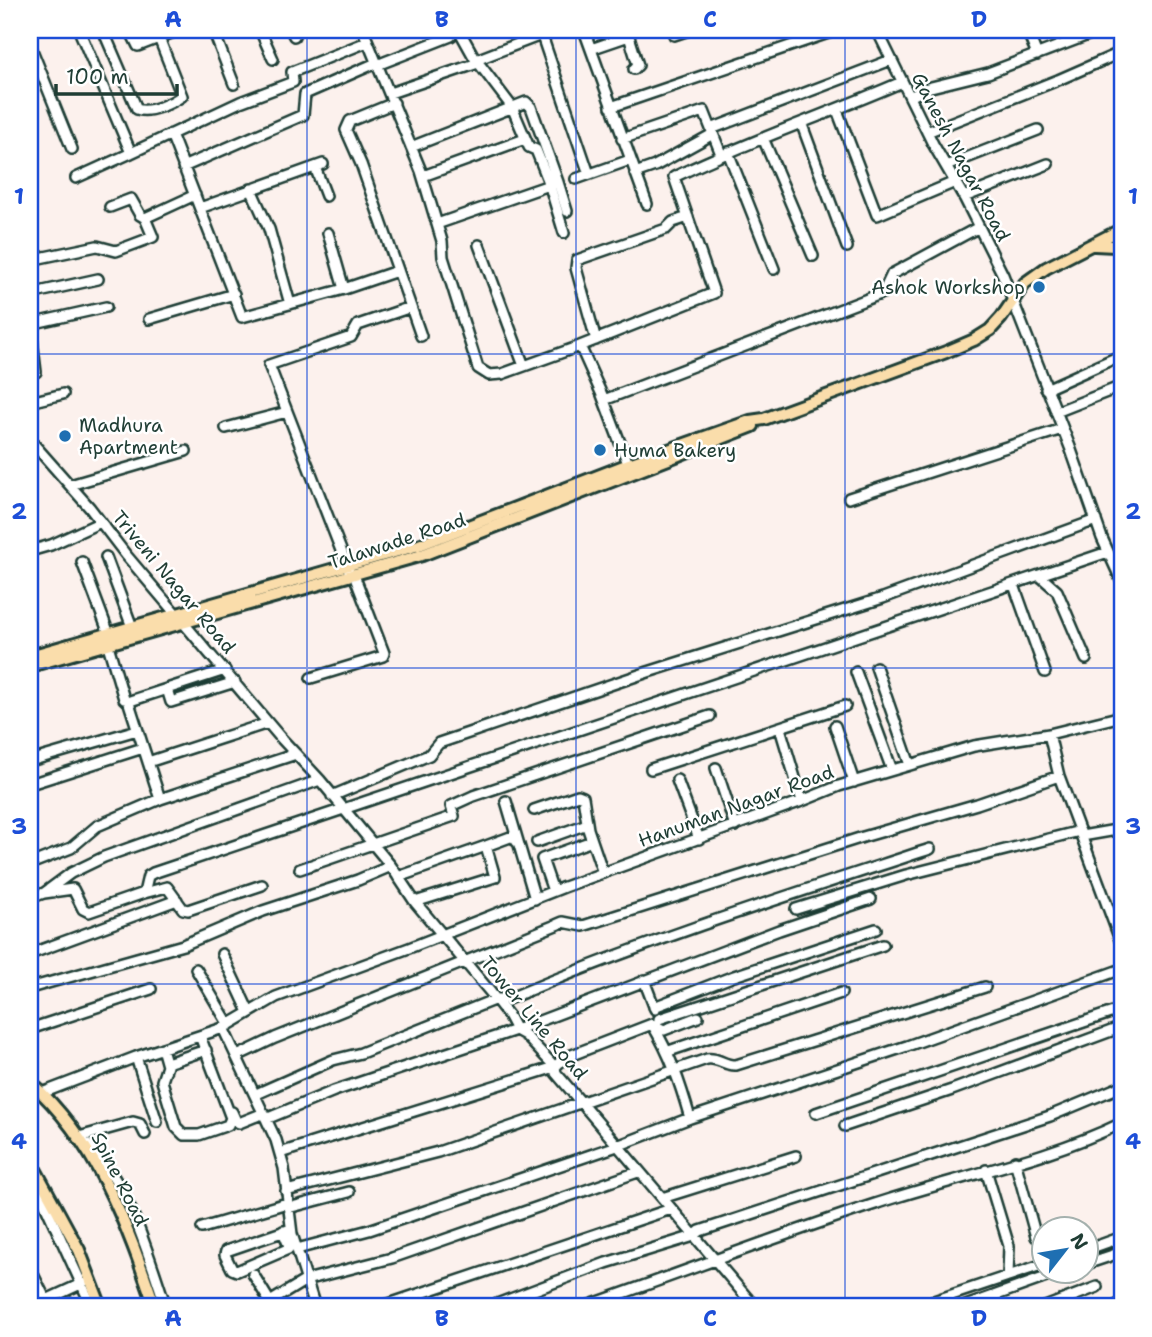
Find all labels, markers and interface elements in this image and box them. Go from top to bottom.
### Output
text: A [164,4,182,34]
text: B [435,4,449,34]
text: C [703,4,717,34]
text: D [971,4,987,34]
scale bar [56,52,177,96]
text: 100 m [66,63,129,91]
street label: Ganesh Nagar Road [906,68,1016,246]
text: 1 [14,181,24,211]
text: 1 [1128,181,1138,211]
place label: Ashok Workshop [871,275,1025,300]
marker: Ashok Workshop [1031,279,1047,295]
place label: Madhura Apartment [79,413,178,460]
marker: Madhura Apartment [57,428,73,444]
place label: Huma Bakery [614,438,736,463]
marker: Huma Bakery [592,442,608,458]
text: 2 [11,496,27,526]
text: 2 [1125,496,1141,526]
street label: Triveni Nagar Road [107,505,241,659]
street label: Talawade Road [325,507,469,575]
street label: Hanuman Nagar Road [635,759,837,853]
text: 3 [11,811,27,841]
text: 3 [1125,811,1141,841]
street label: Tower Line Road [475,951,593,1085]
text: 4 [11,1126,27,1156]
text: 4 [1125,1126,1141,1156]
street label: Spine Road [86,1128,154,1230]
north arrow [1030,1214,1100,1284]
text: N [1065,1229,1094,1254]
text: A [164,1303,182,1333]
text: B [435,1303,449,1333]
text: C [703,1303,717,1333]
text: D [971,1303,987,1333]

